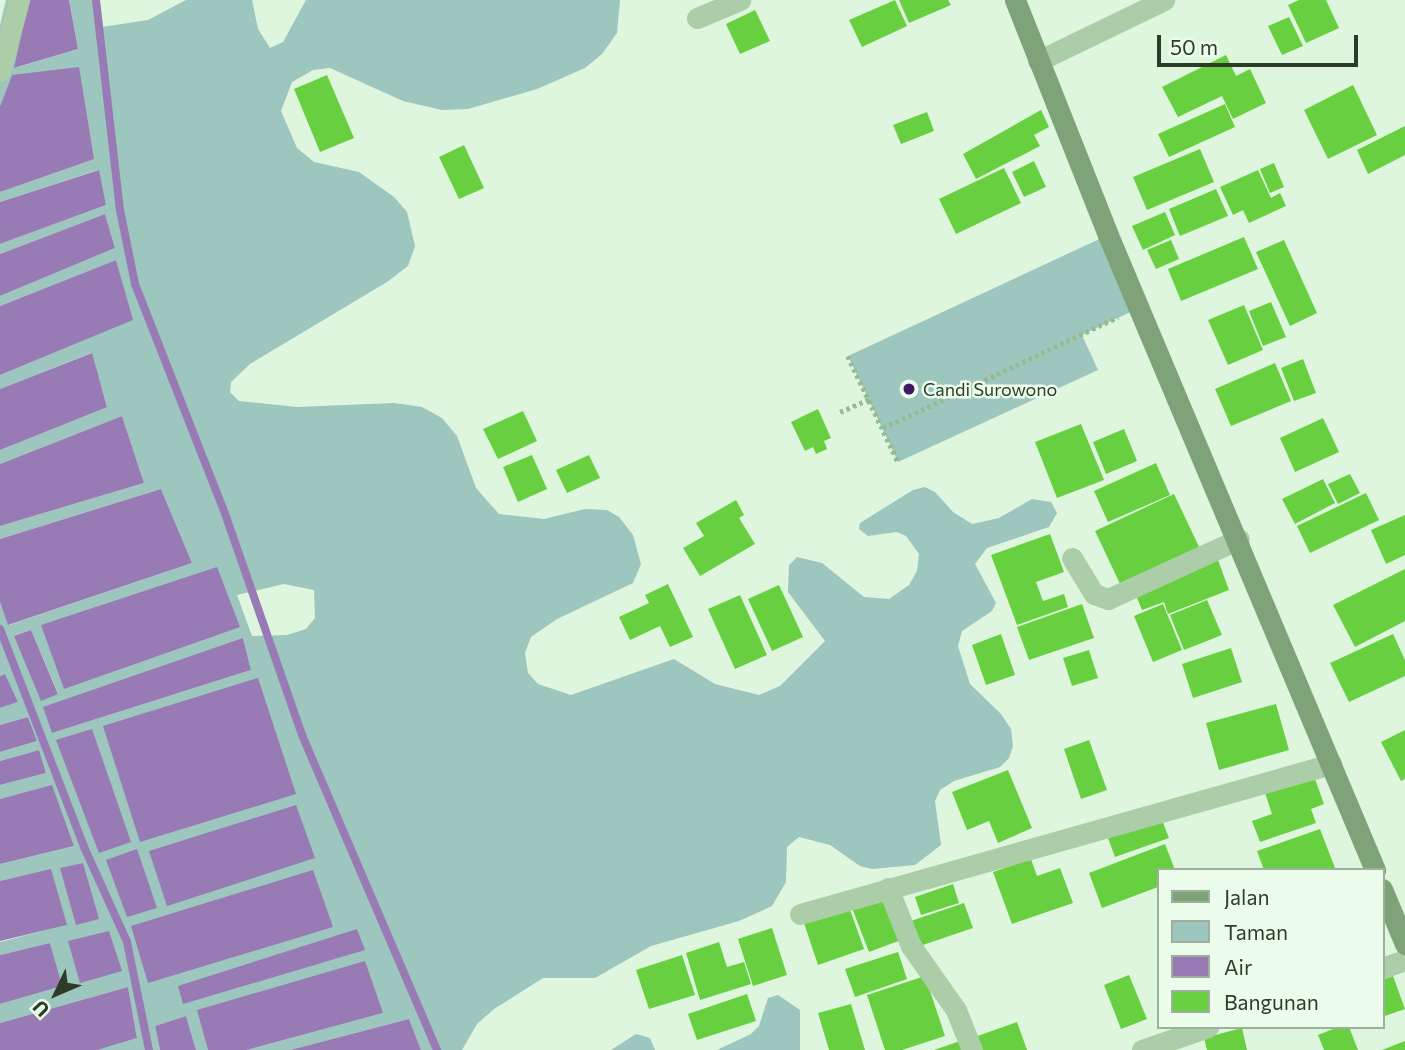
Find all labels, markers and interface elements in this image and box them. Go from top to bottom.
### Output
scale bar [1160,21,1361,65]
text: 50 m [1170,34,1218,59]
place label: Candi Surowono [923,378,1057,400]
marker: Candi Surowono [901,381,917,397]
legend [1156,868,1384,1029]
text: Jalan [1224,884,1269,909]
text: Taman [1224,919,1288,944]
text: Air [1224,954,1252,979]
north arrow [21,959,91,1029]
text: Bangunan [1224,989,1319,1014]
text: U [27,996,54,1022]

